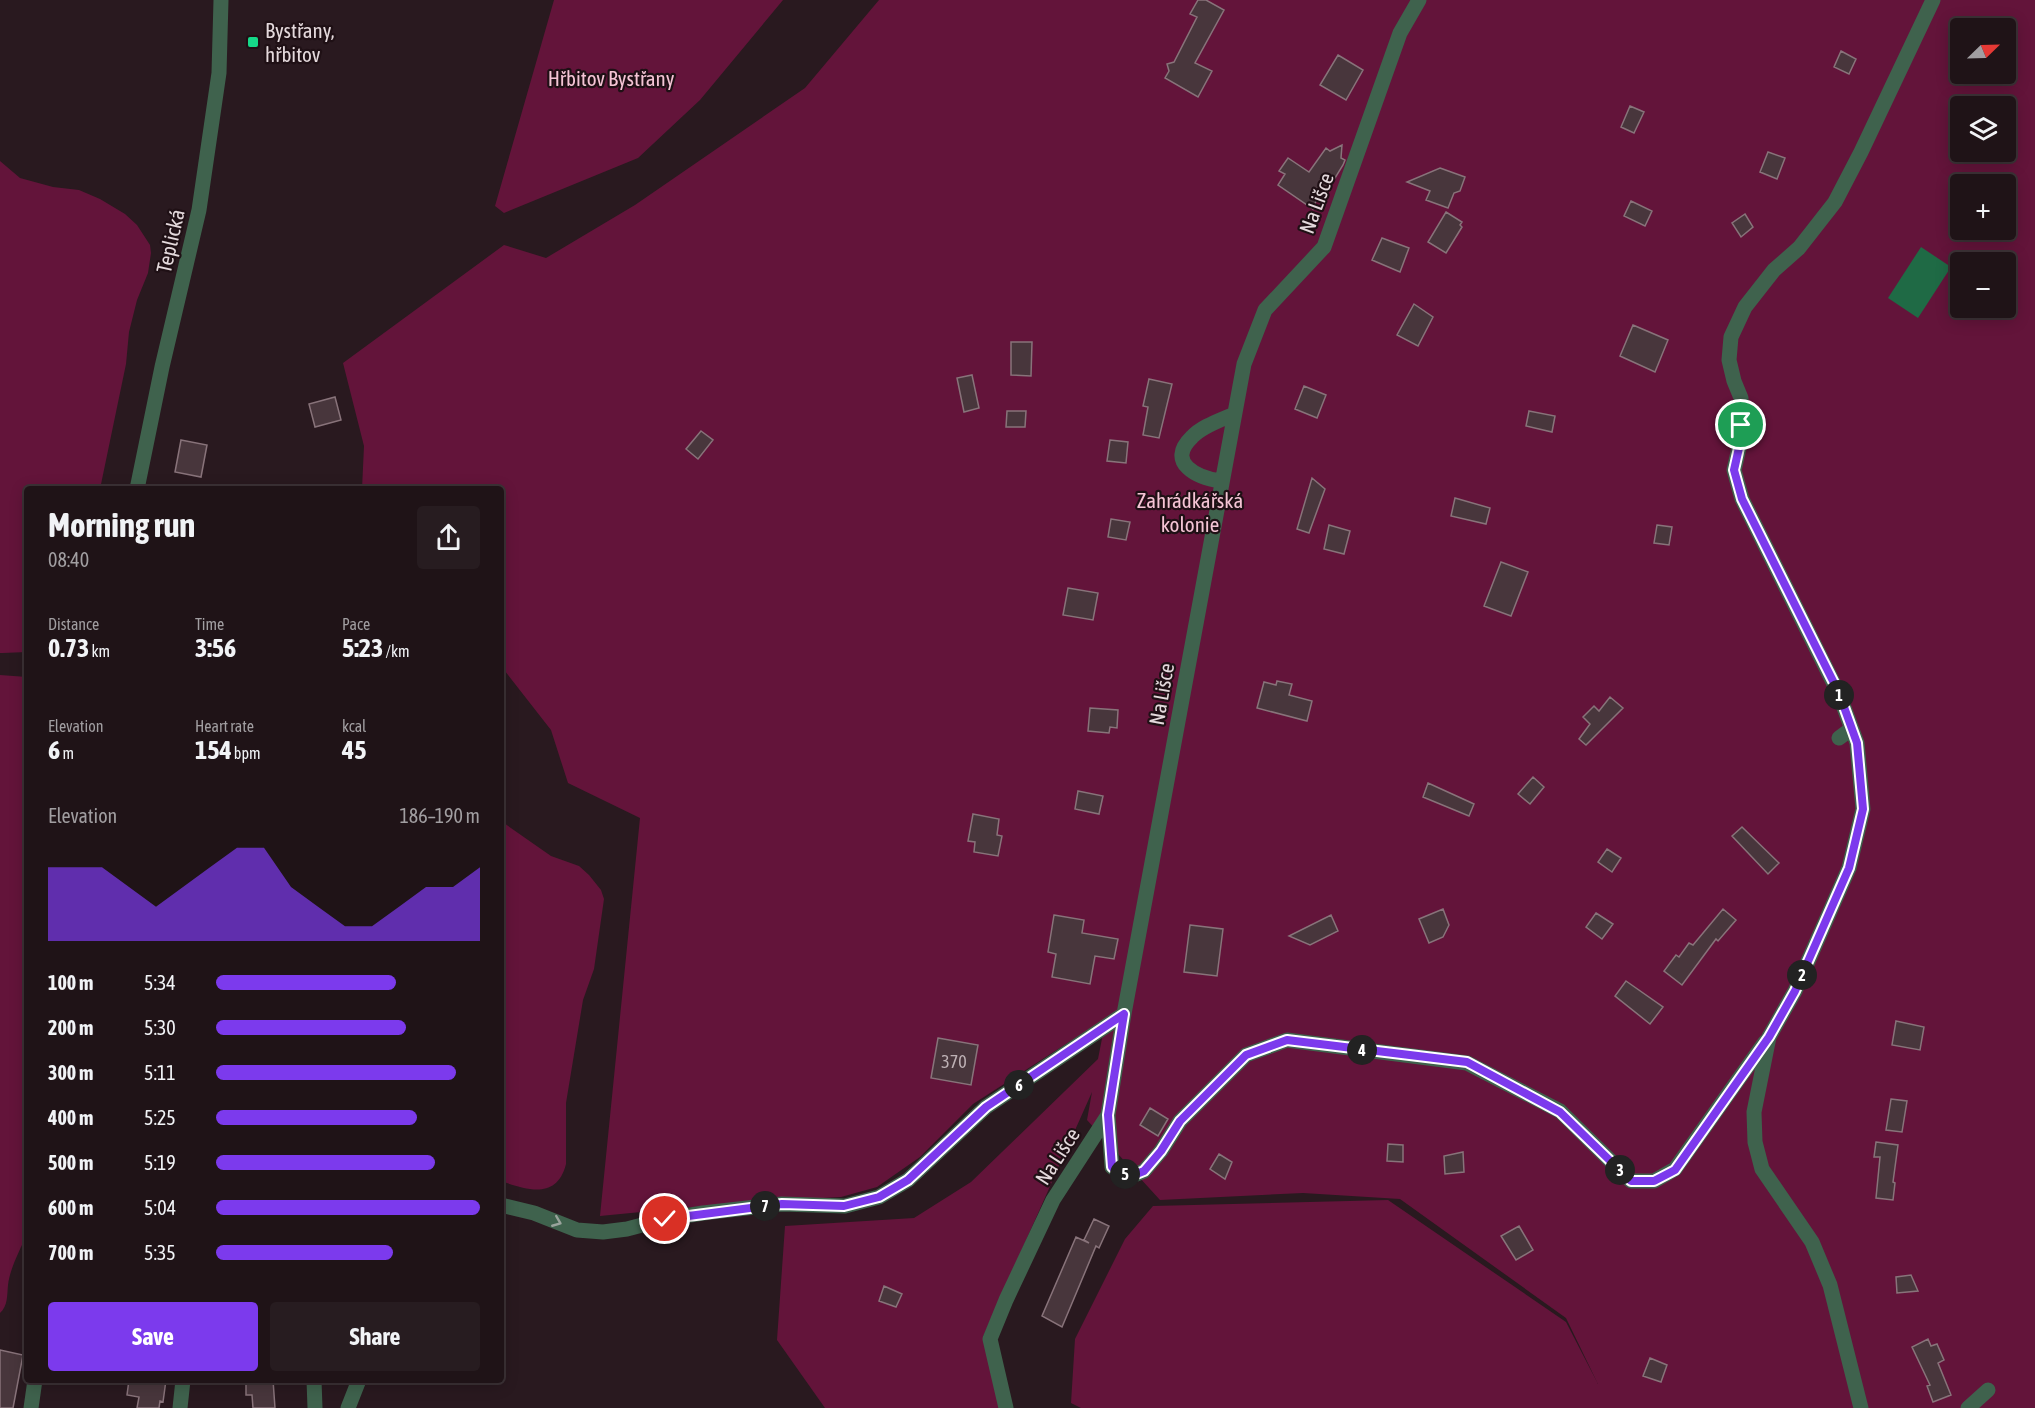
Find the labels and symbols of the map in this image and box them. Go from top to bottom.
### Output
place label: Bystřany, hřbitov [265,18,335,66]
north arrow [1950,18,2016,84]
marker: Bystřany, hřbitov [246,35,260,49]
park label: Hřbitov Bystřany [548,66,675,90]
street label: Na Lišce [1294,169,1338,237]
street label: Teplická [151,207,189,275]
pin [1715,399,1766,450]
park label: Zahrádkářská kolonie [1137,488,1243,536]
street label: Na Lišce [1144,661,1178,727]
pin: 1 [1824,680,1854,710]
pin: 2 [1787,960,1817,990]
pin: 4 [1347,1035,1377,1065]
house number: 370 [941,1051,967,1072]
pin: 6 [1004,1070,1034,1100]
street label: Na Lišce [1030,1123,1084,1189]
pin: 3 [1605,1155,1635,1185]
pin: 5 [1110,1159,1140,1189]
pin: 7 [750,1191,780,1221]
pin [639,1193,690,1244]
one-way arrow [551,1214,562,1227]

